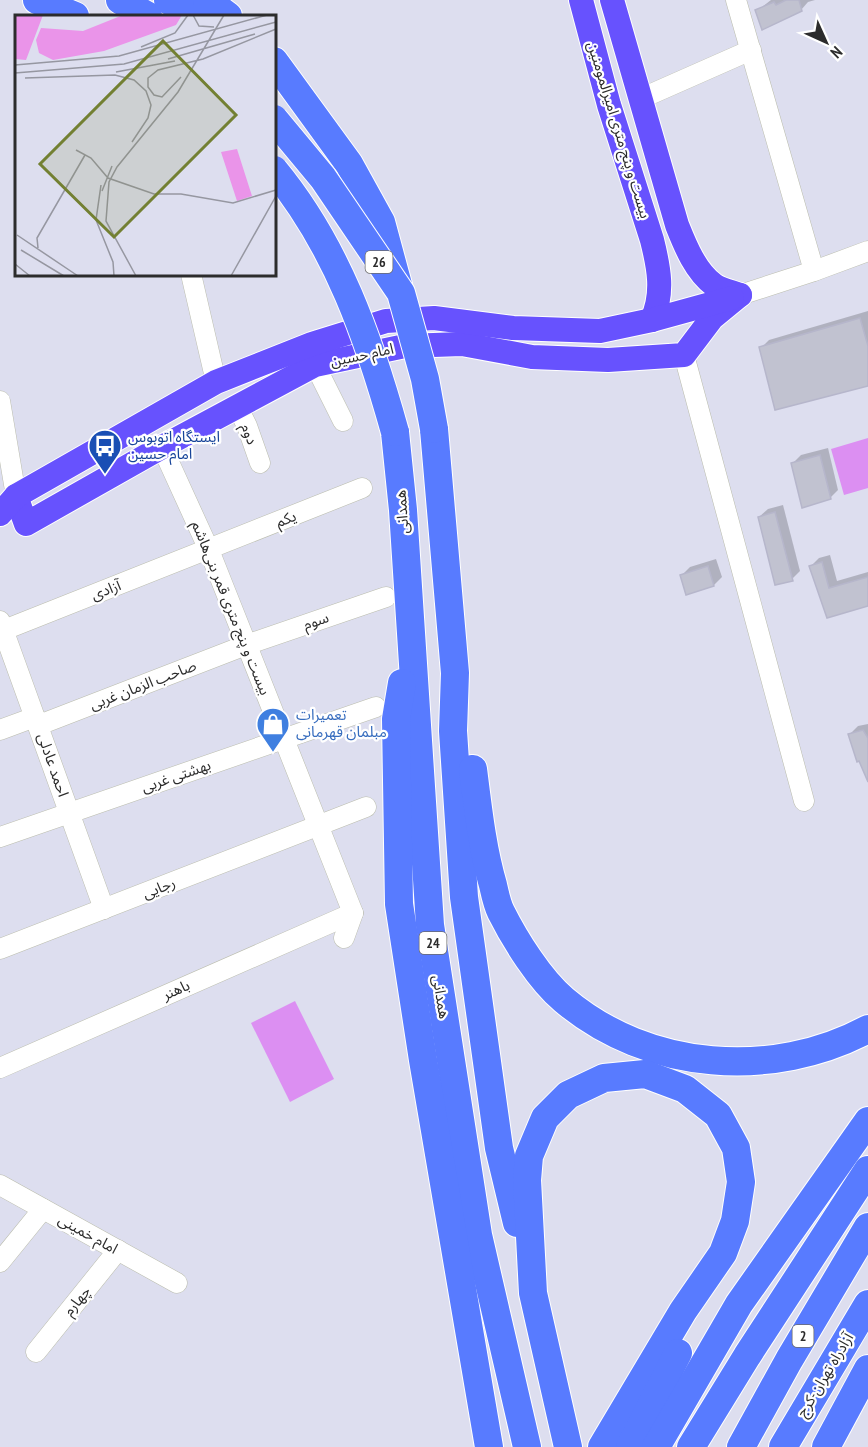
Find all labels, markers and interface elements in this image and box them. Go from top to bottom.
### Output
north arrow [796,12,856,72]
inset map [15,15,276,276]
street label: بیست و پنج متری امیرالمومنین [581,39,655,221]
text: N [826,42,847,63]
road number: 26 [366,251,392,273]
street label: امام حسین [328,339,396,372]
street label: دوم [235,420,262,448]
place label: ایستگاه اتوبوس امام حسین [128,427,220,465]
bus stop icon: ایستگاه اتوبوس امام حسین [87,428,123,475]
street label: همدانی [390,489,413,535]
street label: یکم [273,506,300,533]
street label: بیست و پنج متری قمر بنی‌هاشم [185,518,275,699]
street label: آزادی [88,575,124,604]
street label: سوم [300,607,332,636]
street label: صاحب الزمان غربی [87,655,199,714]
place label: تعمیرات مبلمان قهرمانی [296,705,387,741]
shop icon: تعمیرات مبلمان قهرمانی [255,706,291,753]
street label: احمد عادلی [34,730,73,799]
street label: بهشتی غربی [139,755,213,796]
street label: رجایی [140,873,178,902]
road number: 24 [420,932,446,954]
street label: همدانی [429,974,454,1020]
street label: باهنر [158,975,193,1004]
street label: امام خمینی [54,1209,122,1260]
street label: چهارم [59,1282,96,1321]
road number: 2 [792,1325,814,1347]
street label: آزادراه تهران-کرج [792,1329,860,1422]

